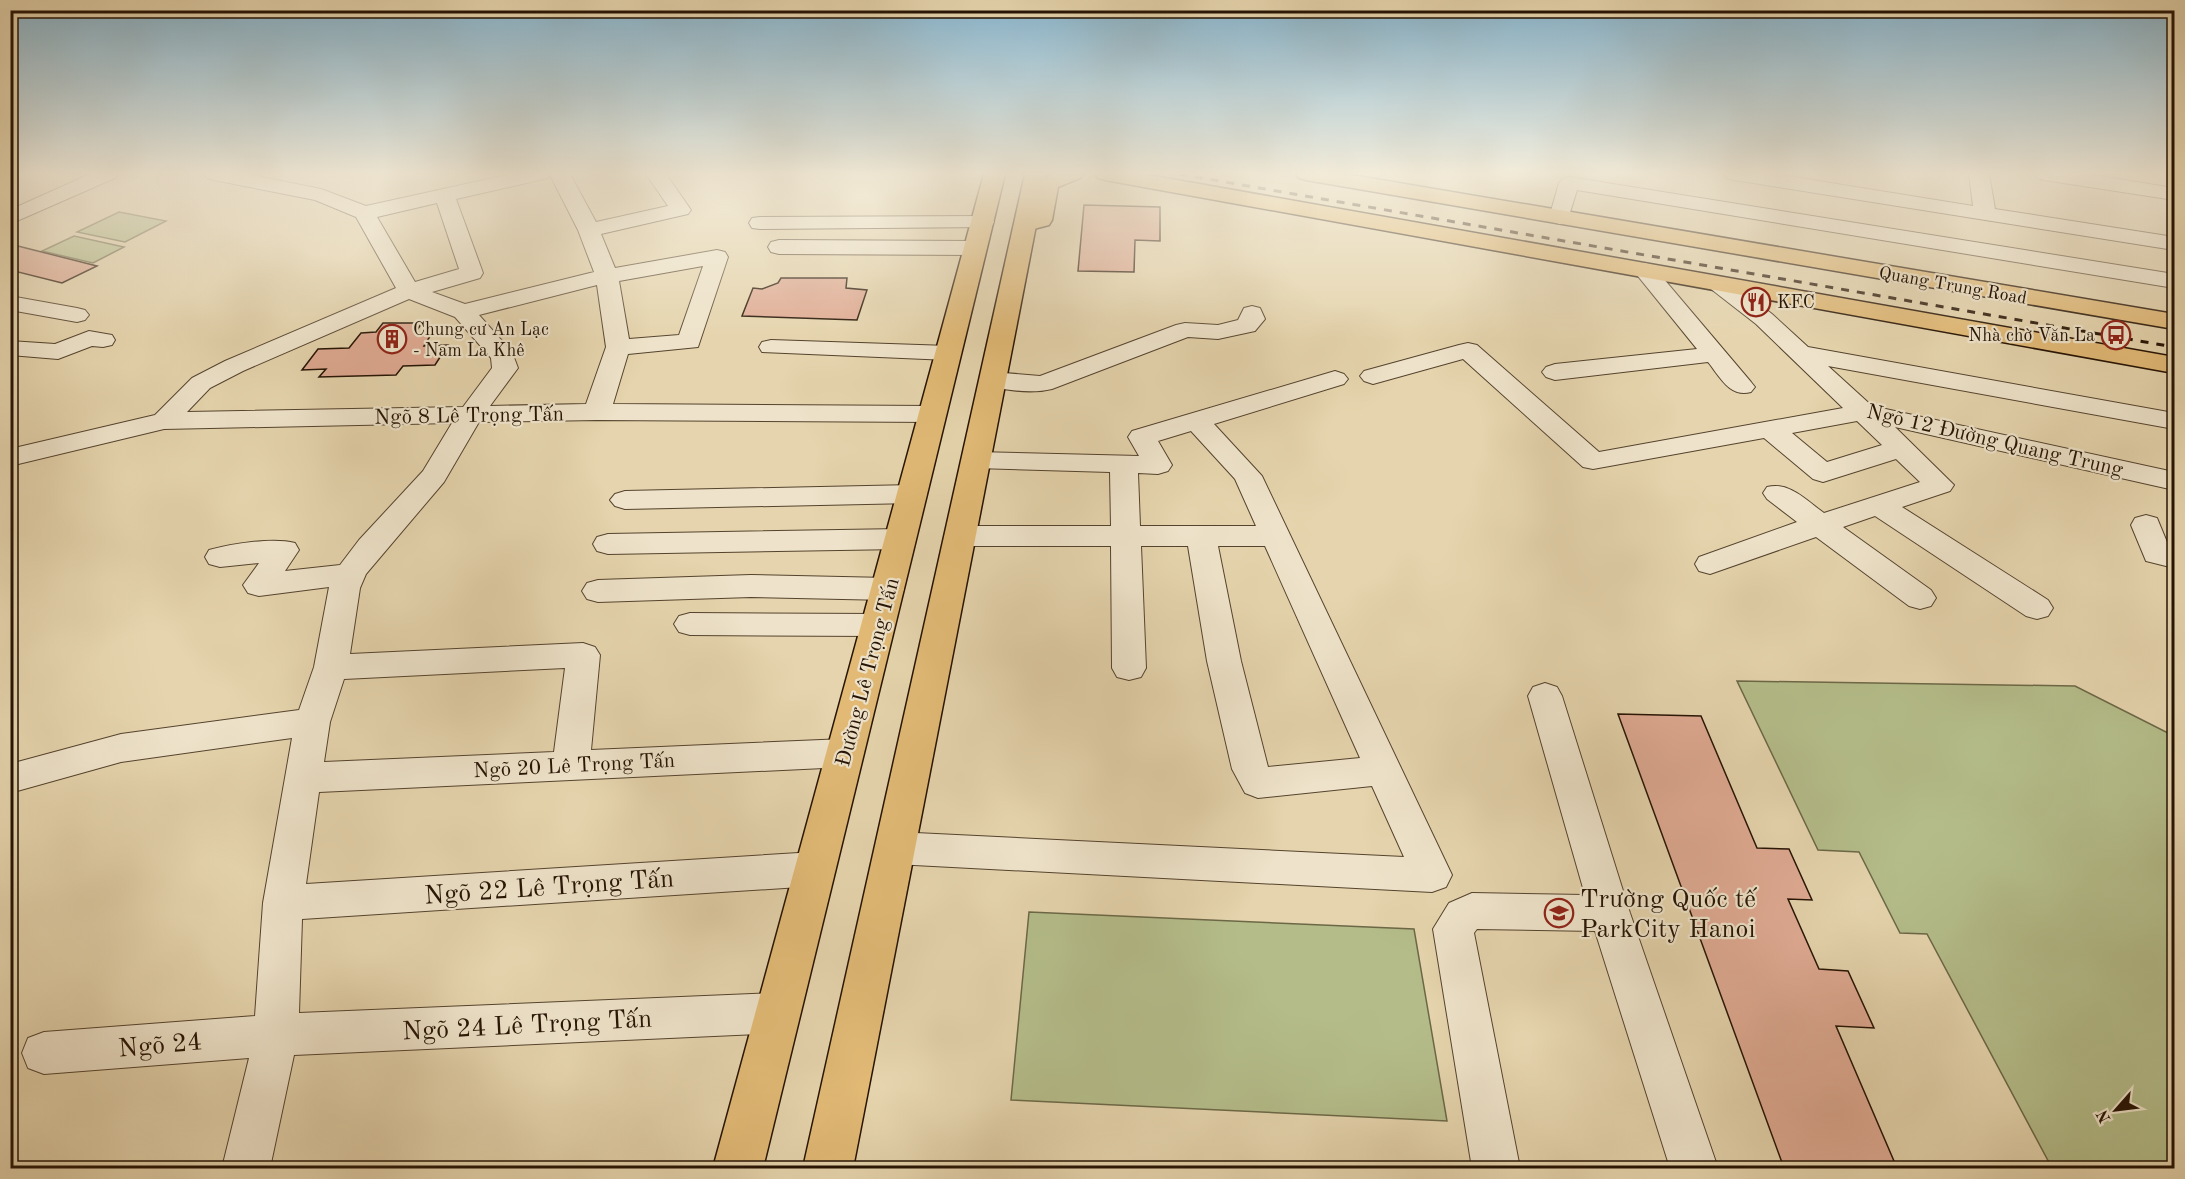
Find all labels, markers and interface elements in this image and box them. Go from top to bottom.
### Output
street label: Quang Trung Road [1877,264,2028,308]
restaurant icon: KFC [1740,286,1772,318]
place label: KFC [1777,294,1815,312]
bus stop icon: Nhà chờ Văn La [2100,319,2132,351]
place label: Chung cư An Lạc - Nam La Khê [413,321,549,360]
building icon: Chung cư An Lạc - Nam La Khê [376,323,408,355]
place label: Nhà chờ Văn La [1968,327,2095,345]
street label: Ngõ 12 Đường Quang Trung [1864,402,2126,481]
street label: Ngõ 8 Lê Trọng Tấn [374,403,564,429]
street label: Đường Lê Trọng Tấn [832,575,904,769]
street label: Ngõ 20 Lê Trọng Tấn [473,750,676,782]
street label: Ngõ 22 Lê Trọng Tấn [423,866,675,910]
place label: Trường Quốc tế ParkCity Hanoi [1580,887,1758,943]
school or university icon: Trường Quốc tế ParkCity Hanoi [1543,897,1575,929]
street label: Ngõ 24 Lê Trọng Tấn [401,1006,653,1046]
street label: Ngõ 24 [117,1029,203,1063]
north arrow [2086,1080,2146,1140]
text: N [2094,1106,2114,1125]

